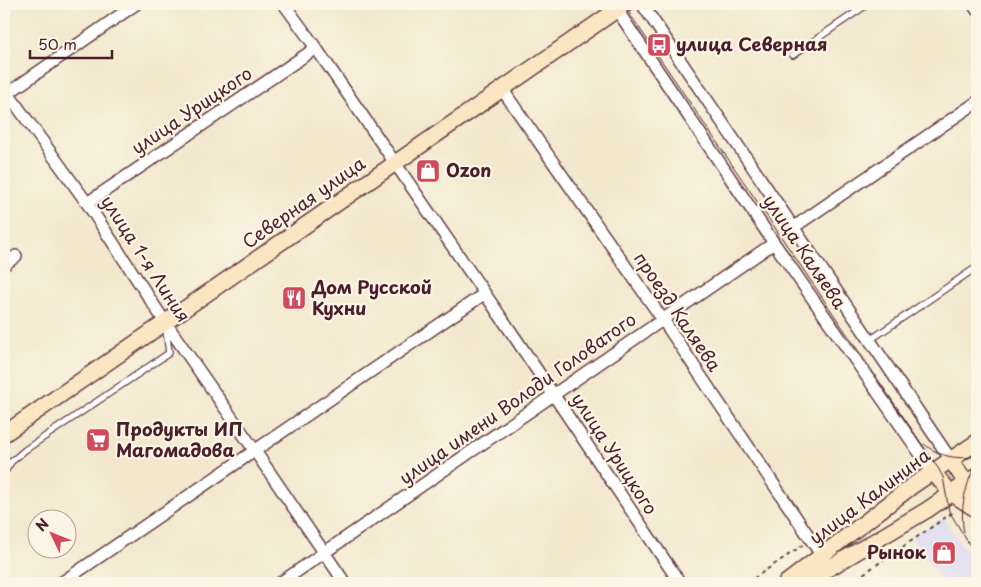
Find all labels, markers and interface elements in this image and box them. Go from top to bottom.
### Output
scale bar [30,28,112,60]
place label: улица Северная [676,30,828,57]
text: 50 m [38,32,77,55]
bus stop icon: улица Северная [646,32,672,58]
street label: улица Урицкого [125,59,257,160]
street label: Северная улица [236,149,371,254]
place label: Ozon [446,156,491,183]
shop icon: Ozon [415,158,441,184]
street label: улица 1-я Линия [95,189,198,327]
street label: улица Каляева [757,189,854,314]
street label: проезд Каляева [628,246,729,377]
place label: Дом Русской Кухни [311,273,432,321]
restaurant icon: Дом Русской Кухни [281,285,307,311]
street label: улица имени Володи Головатого [393,305,641,490]
street label: улица Урицкого [566,387,665,520]
place label: Продукты ИП Магомадова [116,415,243,463]
supermarket icon: Продукты ИП Магомадова [85,427,111,453]
street label: улица Калинина [803,441,936,550]
north arrow [28,510,78,560]
text: N [31,514,54,536]
place label: Рынок [867,538,927,565]
shop icon: Рынок [931,540,957,566]

